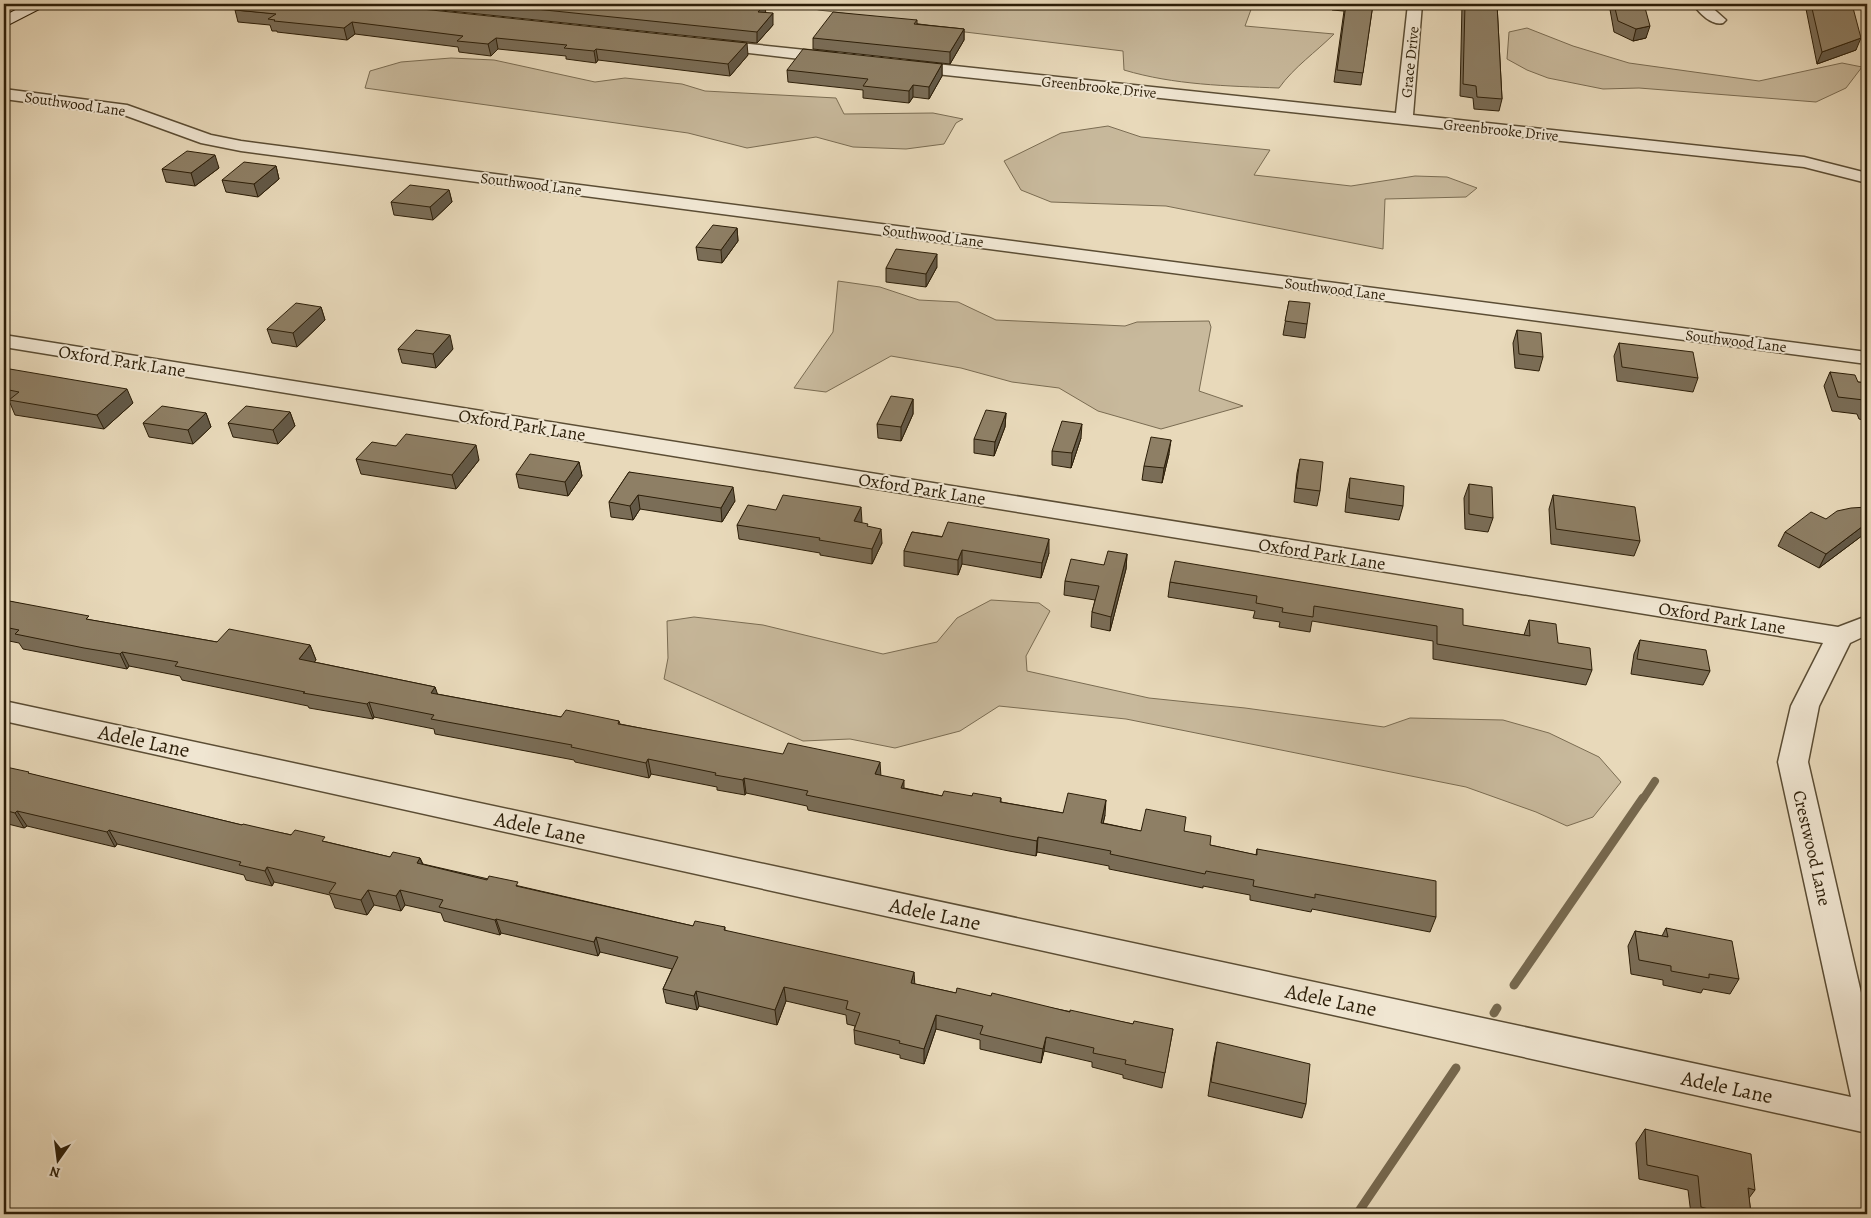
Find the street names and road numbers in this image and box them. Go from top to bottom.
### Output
street label: Grace Drive [1396,25,1424,99]
street label: Greenbrooke Drive [1040,71,1158,103]
street label: Southwood Lane [23,87,127,121]
street label: Greenbrooke Drive [1442,114,1560,146]
street label: Southwood Lane [479,168,583,200]
street label: Southwood Lane [881,220,985,252]
street label: Southwood Lane [1283,273,1387,305]
street label: Southwood Lane [1684,325,1788,357]
street label: Oxford Park Lane [57,339,187,383]
street label: Oxford Park Lane [457,403,587,447]
street label: Oxford Park Lane [857,467,987,511]
street label: Oxford Park Lane [1257,532,1387,576]
street label: Oxford Park Lane [1657,596,1787,640]
street label: Adele Lane [95,717,192,764]
street label: Crestwood Lane [1787,788,1837,908]
street label: Adele Lane [491,804,588,851]
street label: Adele Lane [886,890,983,937]
street label: Adele Lane [1282,976,1379,1023]
street label: Adele Lane [1678,1063,1775,1110]

